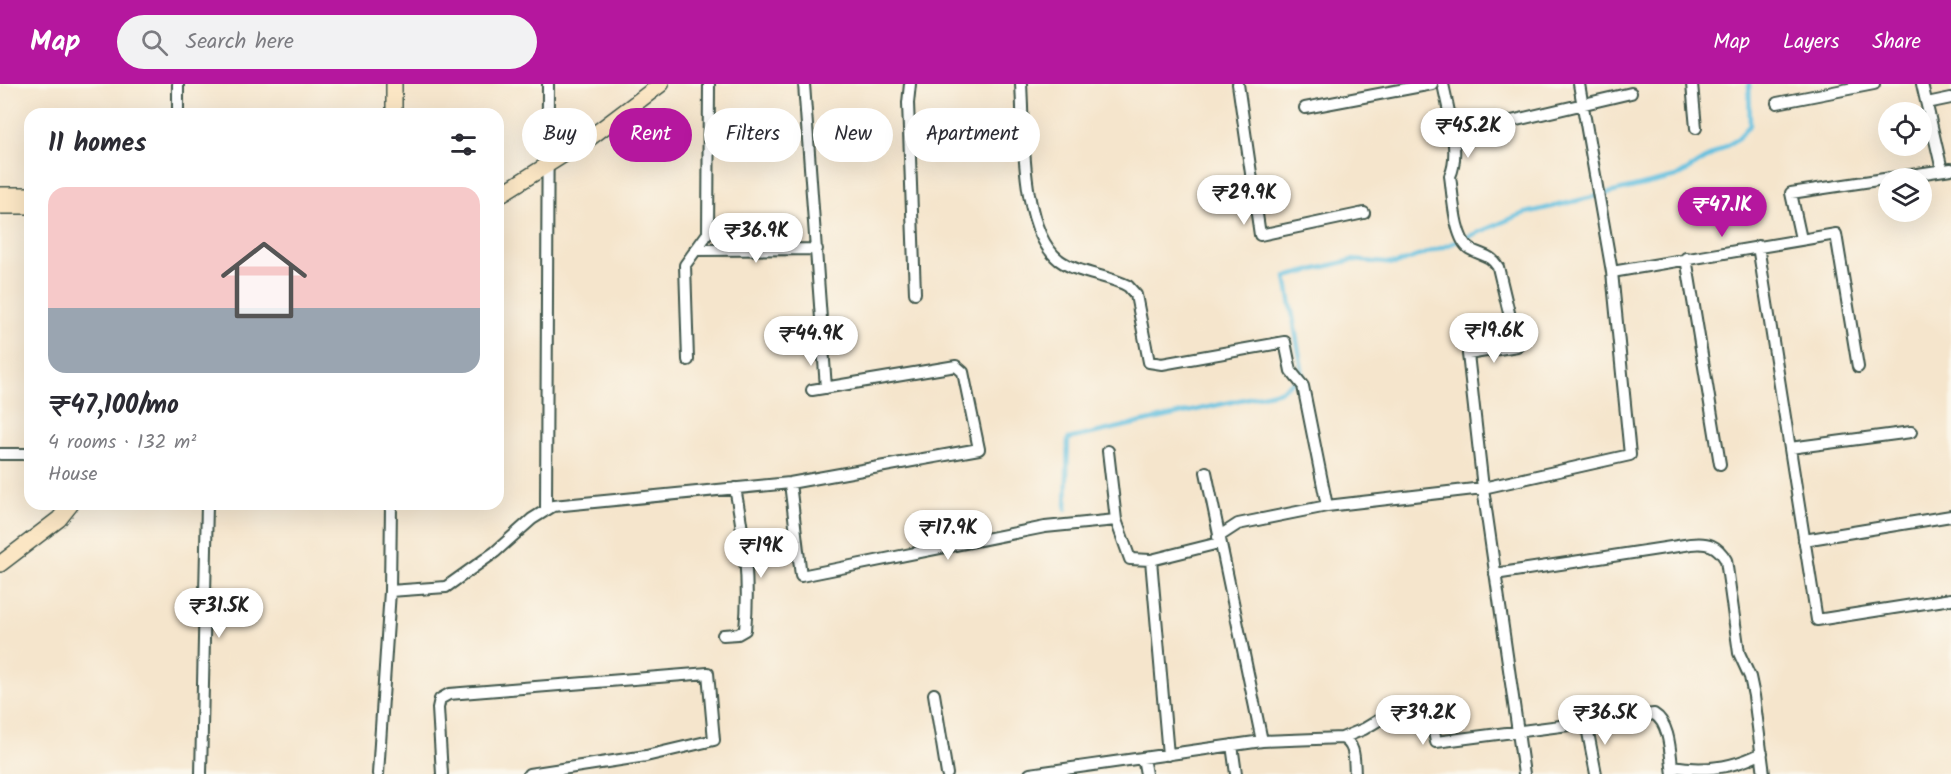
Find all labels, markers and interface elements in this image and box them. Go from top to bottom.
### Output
search box [117,15,537,69]
text: Map [30,20,81,65]
text: Search here [186,25,294,60]
icon: search [138,26,171,59]
text: Map [1713,26,1750,59]
text: Layers [1783,26,1839,59]
text: Share [1872,26,1921,59]
map controls [1878,102,1932,222]
button: locate [1878,102,1932,156]
chip: Buy [522,108,597,162]
chip: Rent [609,108,692,162]
chip: Filters [704,108,801,162]
chip: New [813,108,893,162]
chip: Apartment [905,108,1040,162]
pin: ₹45.2K [1419,108,1517,159]
text: ₹45.2K [1435,111,1501,143]
text: 11 homes [48,123,146,165]
icon: filters [447,128,480,161]
button: layers [1878,168,1932,222]
pin: ₹29.9K [1195,175,1293,226]
text: ₹29.9K [1211,178,1277,210]
pin: ₹47.1K [1673,187,1771,238]
text: ₹47.1K [1692,190,1752,222]
pin: ₹36.9K [707,213,805,264]
text: ₹36.9K [723,216,789,248]
icon: home [210,226,318,334]
pin: ₹19.6K [1445,313,1543,364]
pin: ₹44.9K [762,316,860,367]
text: ₹19.6K [1463,316,1525,348]
text: ₹44.9K [778,319,844,351]
text: ₹47,100/mo [48,385,179,427]
text: 4 rooms · 132 m² [48,427,196,459]
text: House [48,459,98,491]
pin: ₹17.9K [899,510,997,561]
text: ₹17.9K [918,513,978,545]
pin: ₹19K [725,528,797,579]
text: ₹19K [738,531,784,563]
pin: ₹31.5K [170,588,268,639]
text: ₹31.5K [188,591,250,623]
pin: ₹39.2K [1374,695,1472,746]
pin: ₹36.5K [1556,695,1654,746]
text: ₹39.2K [1390,698,1456,730]
text: ₹36.5K [1572,698,1638,730]

